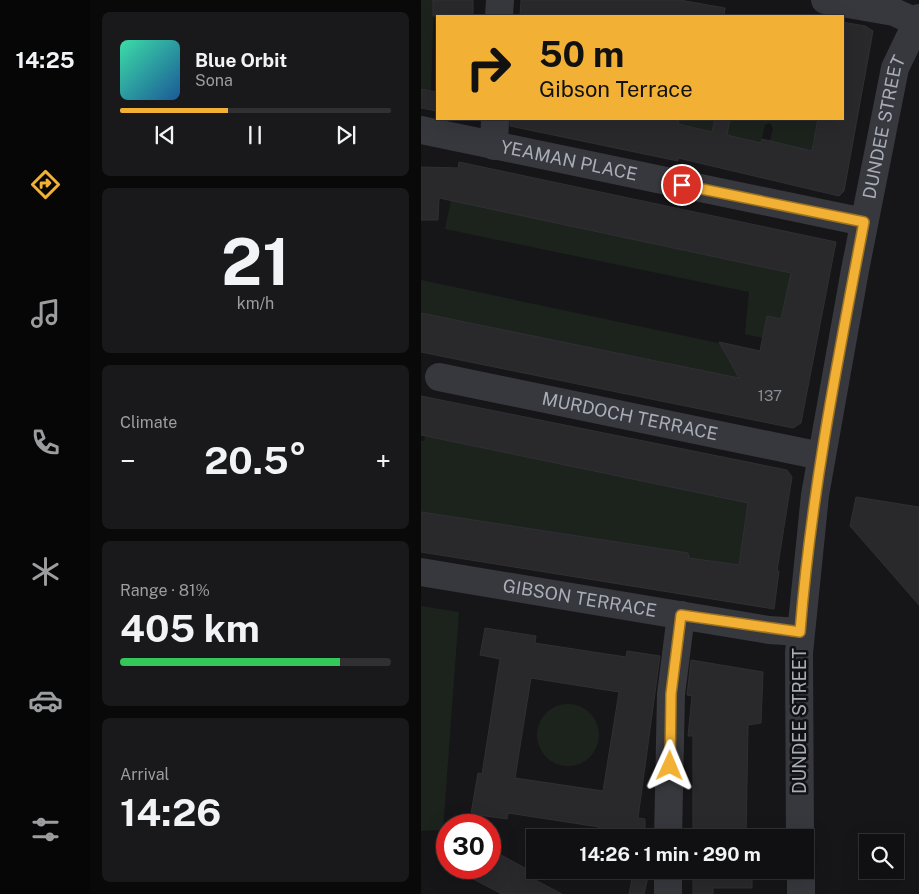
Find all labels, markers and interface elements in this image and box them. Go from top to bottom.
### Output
text: 50 m [539,34,624,75]
icon: right [456,35,521,100]
text: 14:25 [15,47,75,73]
text: Blue Orbit [195,49,287,71]
street label: DUNDEE STREET [858,51,910,201]
text: Sona [195,71,233,90]
text: Gibson Terrace [539,76,693,102]
icon: previous [151,121,179,149]
icon: pause [241,121,269,149]
icon: next [332,121,360,149]
street label: YEAMAN PLACE [499,136,639,185]
pin [661,164,703,206]
icon: directions [28,167,63,202]
icon: arrive [668,171,696,199]
text: 21 [221,223,290,300]
text: km/h [237,294,274,313]
icon: music [28,296,63,331]
house number: 137 [758,387,782,404]
street label: MURDOCH TERRACE [540,388,720,444]
text: Climate [120,413,177,432]
icon: phone [28,425,63,460]
text: 20.5° [204,438,307,483]
text: − [120,444,136,477]
text: + [375,444,391,477]
icon: climate [28,554,63,589]
street label: GIBSON TERRACE [501,575,658,621]
text: Range · 81% [120,581,210,600]
text: 405 km [120,606,260,651]
street label: DUNDEE STREET [789,648,810,794]
icon: car [28,683,63,718]
position arrow [643,739,695,791]
text: Arrival [120,765,169,784]
text: 14:26 [120,790,221,835]
icon: filters [28,812,63,847]
speed limit sign: 30 [436,814,501,879]
map controls [859,834,904,879]
button: search [859,834,904,879]
text: 14:26 · 1 min · 290 m [579,843,761,865]

